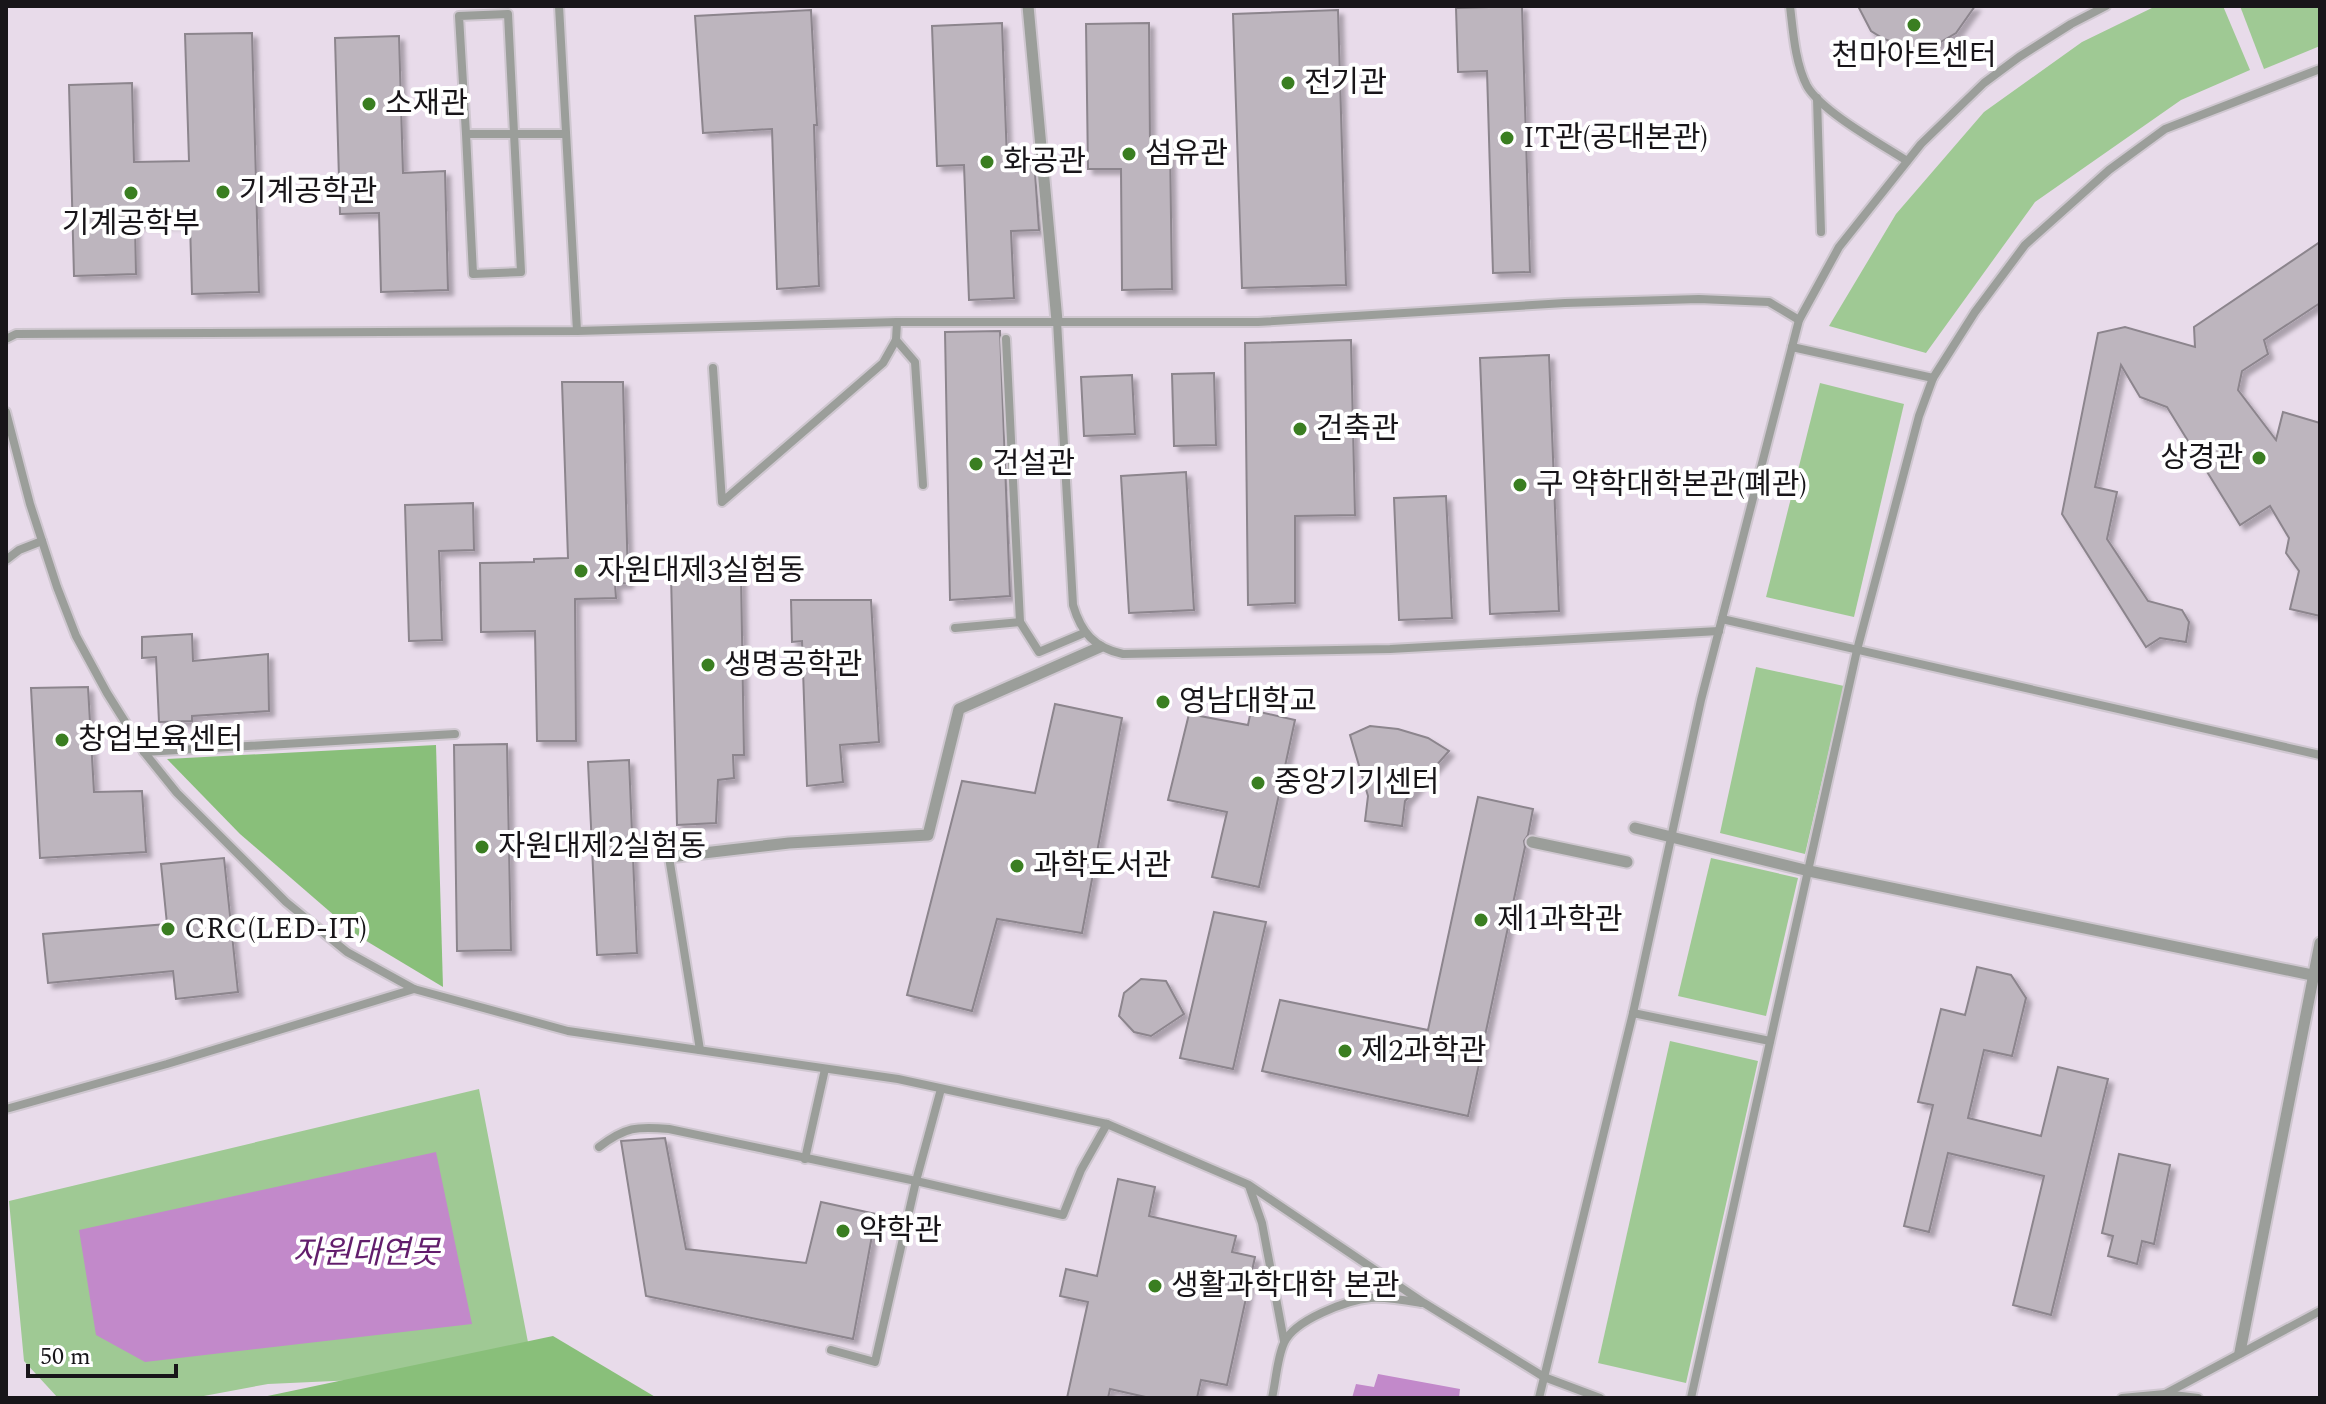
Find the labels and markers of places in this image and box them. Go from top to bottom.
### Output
marker: 천마아트센터 [1905,16,1923,34]
place label: 천마아트센터 [1831,33,1997,79]
place label: 전기관 [1304,60,1387,106]
marker: 전기관 [1279,74,1297,92]
place label: 소재관 [385,81,468,127]
marker: 소재관 [360,95,378,113]
place label: IT관(공대본관) [1523,115,1708,161]
marker: IT관(공대본관) [1498,129,1516,147]
place label: 섬유관 [1145,131,1228,177]
place label: 화공관 [1003,139,1086,185]
marker: 섬유관 [1120,145,1138,163]
marker: 화공관 [978,153,996,171]
place label: 기계공학관 [239,169,377,215]
marker: 기계공학관 [214,183,232,201]
marker: 기계공학부 [122,184,140,202]
place label: 기계공학부 [62,201,200,247]
place label: 건축관 [1316,406,1399,452]
marker: 건축관 [1291,420,1309,438]
place label: 상경관 [2160,435,2243,481]
place label: 건설관 [992,441,1075,487]
marker: 상경관 [2250,449,2268,467]
marker: 건설관 [967,455,985,473]
place label: 구 약학대학본관(폐관) [1536,462,1807,508]
marker: 구 약학대학본관(폐관) [1511,476,1529,494]
place label: 자원대제3실험동 [597,548,805,594]
marker: 자원대제3실험동 [572,562,590,580]
place label: 생명공학관 [724,642,862,688]
marker: 생명공학관 [699,656,717,674]
place label: 영남대학교 [1179,679,1317,725]
marker: 영남대학교 [1154,693,1172,711]
place label: 창업보육센터 [78,717,244,763]
marker: 창업보육센터 [53,731,71,749]
place label: 중앙기기센터 [1274,760,1440,806]
marker: 중앙기기센터 [1249,774,1267,792]
place label: 자원대제2실험동 [498,824,706,870]
marker: 자원대제2실험동 [473,838,491,856]
place label: 과학도서관 [1033,843,1171,889]
marker: 과학도서관 [1008,857,1026,875]
place label: 제1과학관 [1497,897,1622,943]
place label: CRC(LED-IT) [184,906,367,952]
marker: 제1과학관 [1472,911,1490,929]
marker: CRC(LED-IT) [159,920,177,938]
place label: 제2과학관 [1361,1028,1486,1074]
marker: 제2과학관 [1336,1042,1354,1060]
place label: 약학관 [859,1208,942,1254]
marker: 약학관 [834,1222,852,1240]
place label: 생활과학대학 본관 [1171,1263,1399,1309]
marker: 생활과학대학 본관 [1146,1277,1164,1295]

